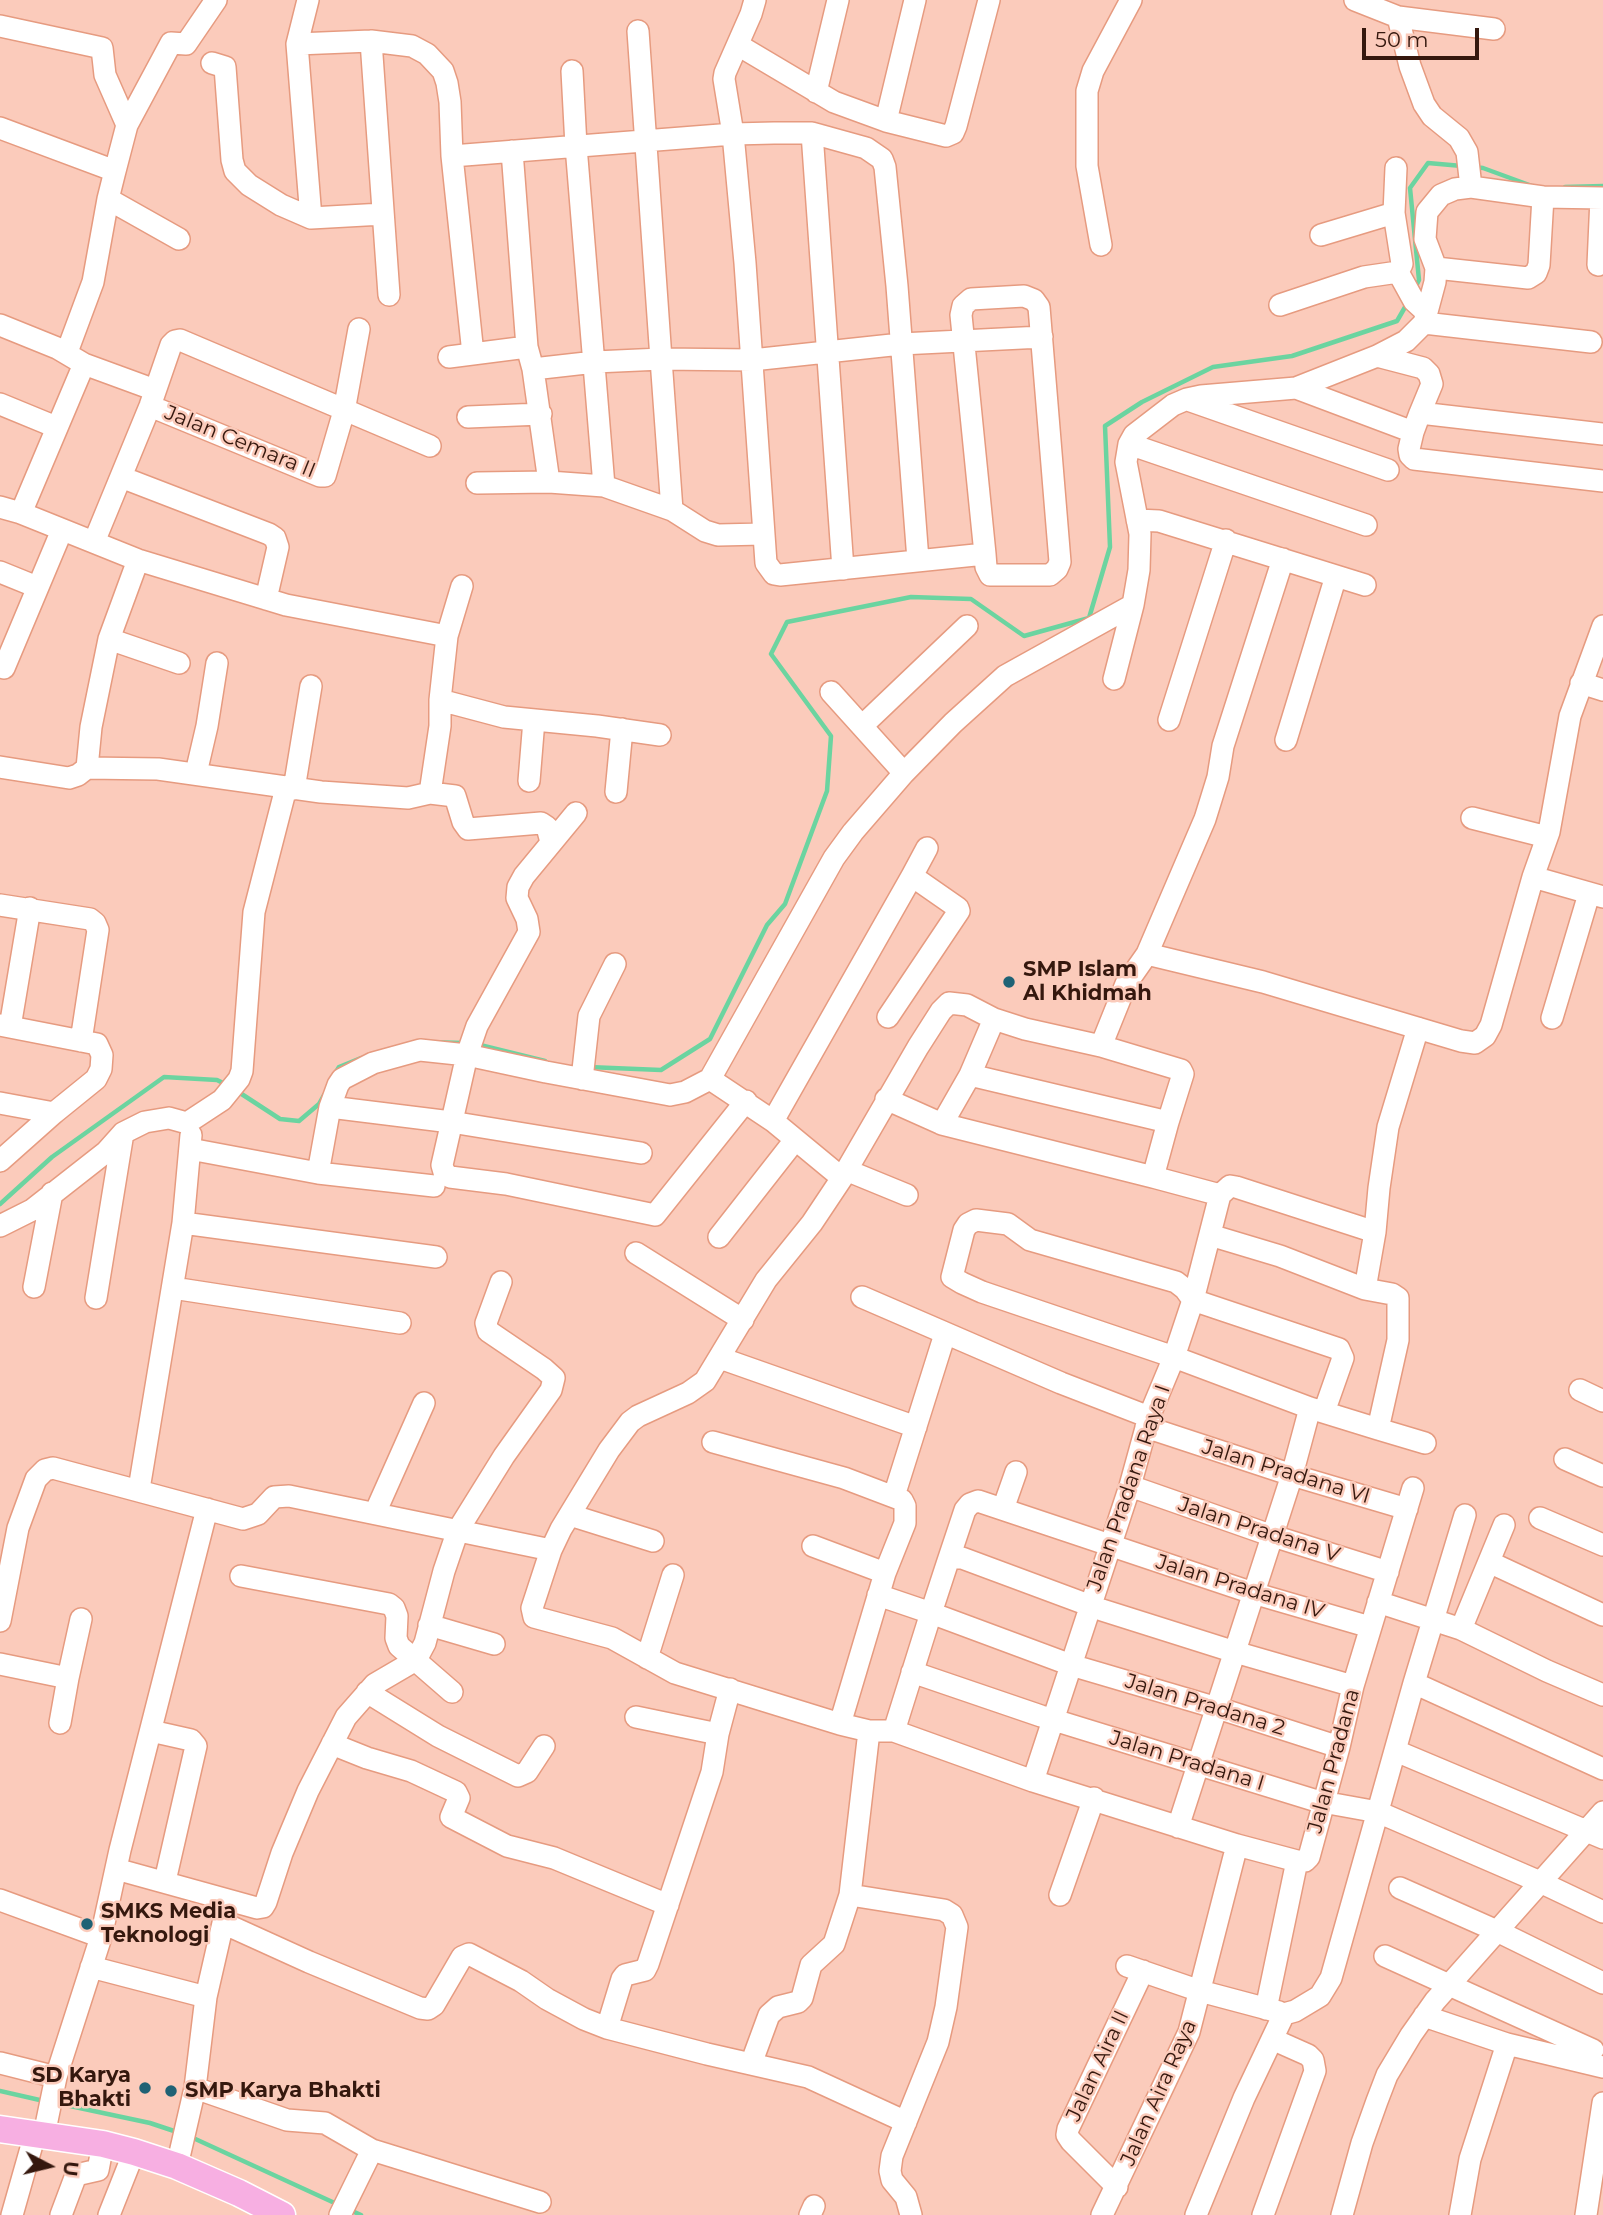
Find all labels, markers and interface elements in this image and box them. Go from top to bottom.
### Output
scale bar [1365,14,1482,58]
text: 50 m [1375,27,1429,52]
street label: Jalan Cemara II [161,400,319,484]
place label: SMP Islam Al Khidmah [1023,957,1152,1007]
marker: SMP Islam Al Khidmah [1001,974,1017,990]
street label: Jalan Pradana Raya I [1082,1382,1176,1594]
street label: Jalan Pradana VI [1199,1434,1373,1510]
street label: Jalan Pradana V [1175,1492,1343,1568]
street label: Jalan Pradana IV [1153,1549,1327,1625]
street label: Jalan Pradana 2 [1122,1669,1288,1741]
street label: Jalan Pradana [1303,1686,1365,1836]
street label: Jalan Pradana I [1107,1726,1267,1796]
place label: SMKS Media Teknologi [101,1899,236,1949]
marker: SMKS Media Teknologi [79,1916,95,1932]
street label: Jalan Aira II [1061,2007,1135,2125]
street label: Jalan Aira Raya [1116,2016,1202,2170]
place label: SD Karya Bhakti [32,2063,131,2113]
place label: SMP Karya Bhakti [185,2078,381,2104]
marker: SD Karya Bhakti [137,2080,153,2096]
marker: SMP Karya Bhakti [163,2083,179,2099]
north arrow [14,2131,84,2201]
text: U [58,2160,83,2177]

